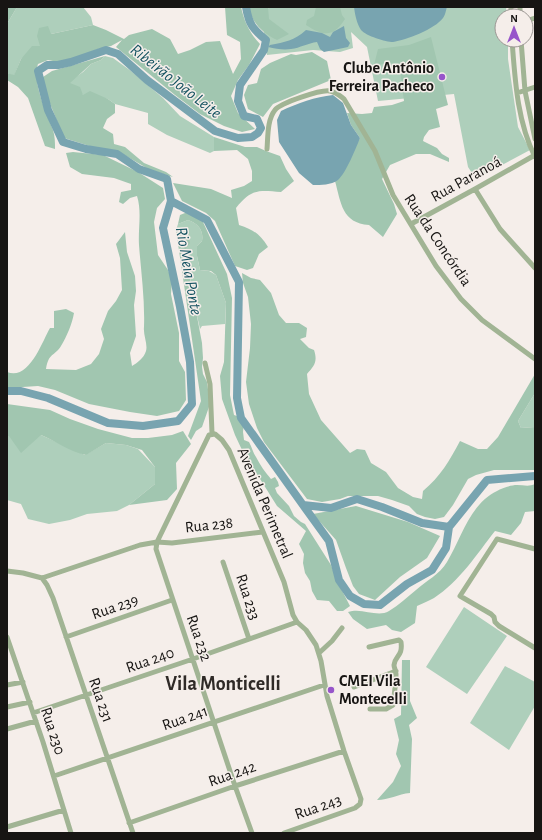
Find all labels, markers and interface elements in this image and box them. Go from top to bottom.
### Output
north arrow [494,8,534,48]
text: N [510,13,518,24]
water label: Ribeirão João Leite [127,40,225,122]
place label: Clube Antônio Ferreira Pacheco [329,60,434,94]
marker: Clube Antônio Ferreira Pacheco [437,72,447,82]
street label: Rua Paranoá [428,153,504,205]
street label: Rua da Concórdia [401,191,475,289]
water label: Rio Meia Ponte [173,226,205,316]
street label: Avenida Perimetral [234,445,296,561]
street label: Rua 238 [184,515,234,535]
street label: Rua 233 [233,572,263,622]
street label: Rua 239 [90,592,140,622]
street label: Rua 232 [184,613,214,663]
street label: Rua 240 [124,644,176,676]
place label: CMEI Vila Montecelli [339,673,407,707]
district label: Vila Monticelli [165,674,281,694]
street label: Rua 231 [86,676,116,724]
marker: CMEI Vila Montecelli [326,685,336,695]
street label: Rua 241 [160,703,210,733]
street label: Rua 230 [38,705,68,757]
street label: Rua 242 [206,758,258,790]
street label: Rua 243 [293,792,343,822]

